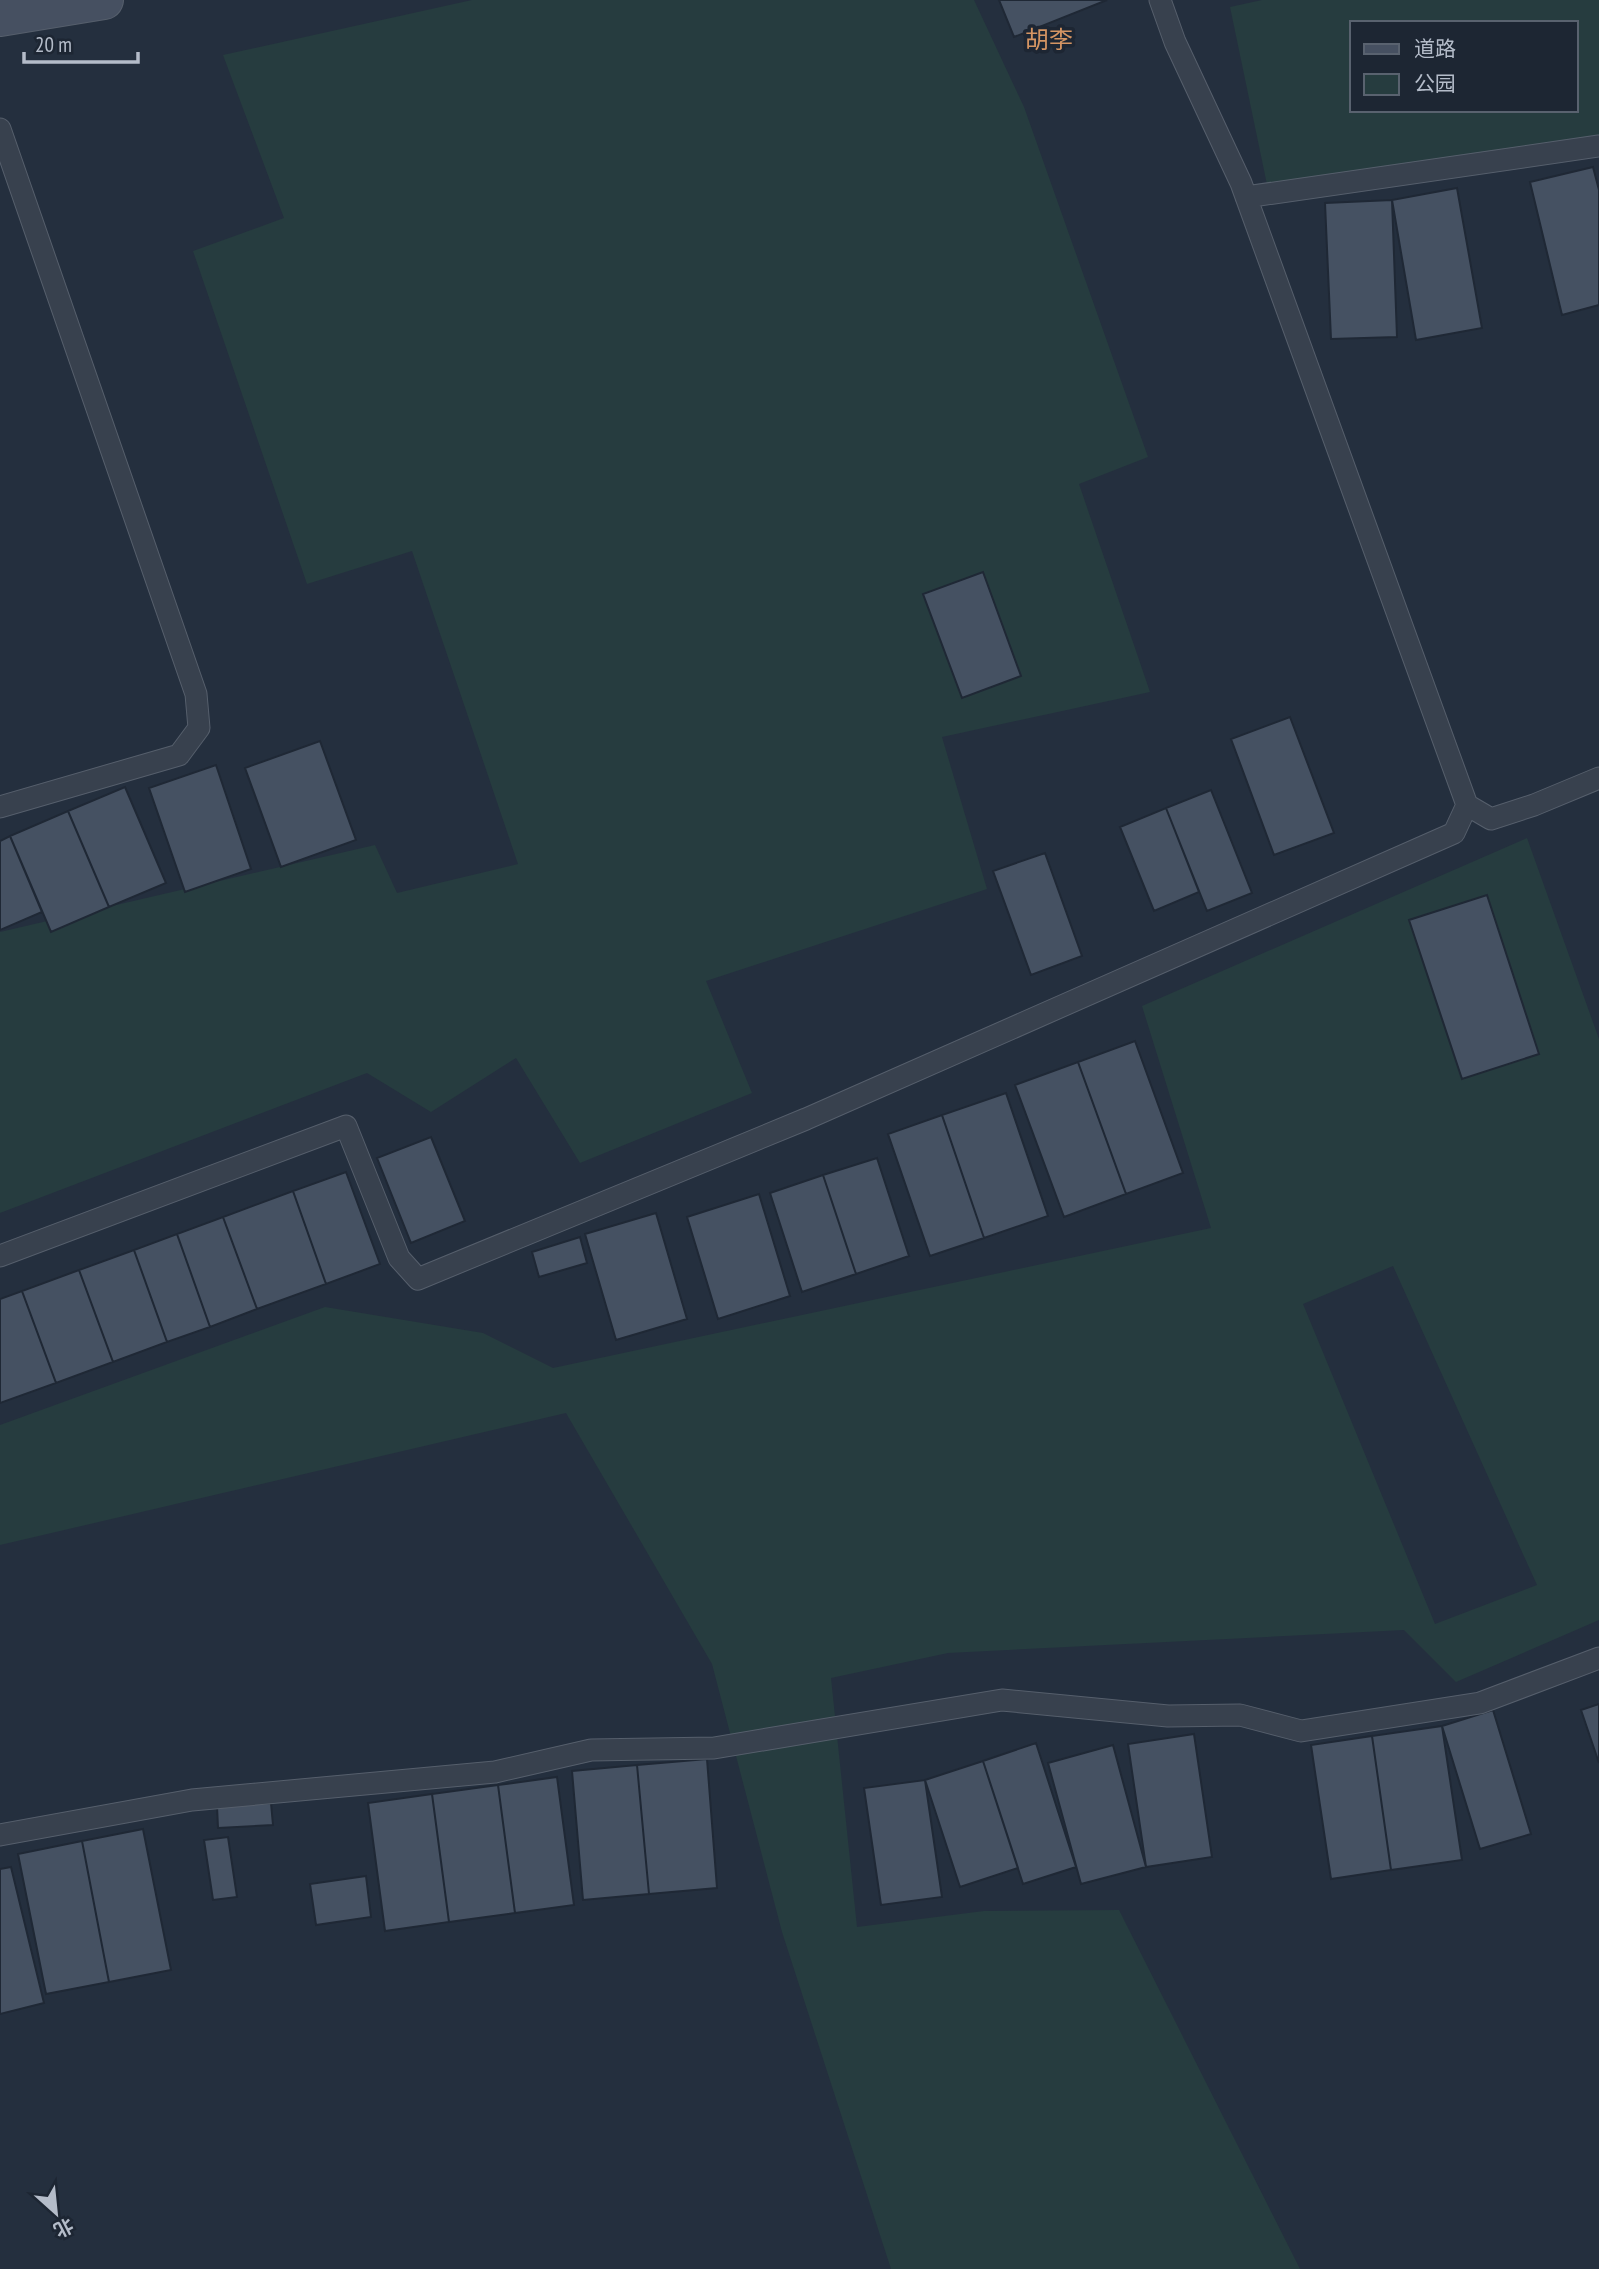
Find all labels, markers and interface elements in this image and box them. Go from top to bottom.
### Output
scale bar [24,21,138,65]
legend [1350,21,1578,112]
district label: 胡李 [1025,24,1073,55]
text: 20 m [35,31,72,58]
text: 道路 [1414,35,1456,62]
text: 公园 [1414,70,1456,97]
north arrow [21,2178,91,2248]
text: 北 [50,2213,78,2243]

